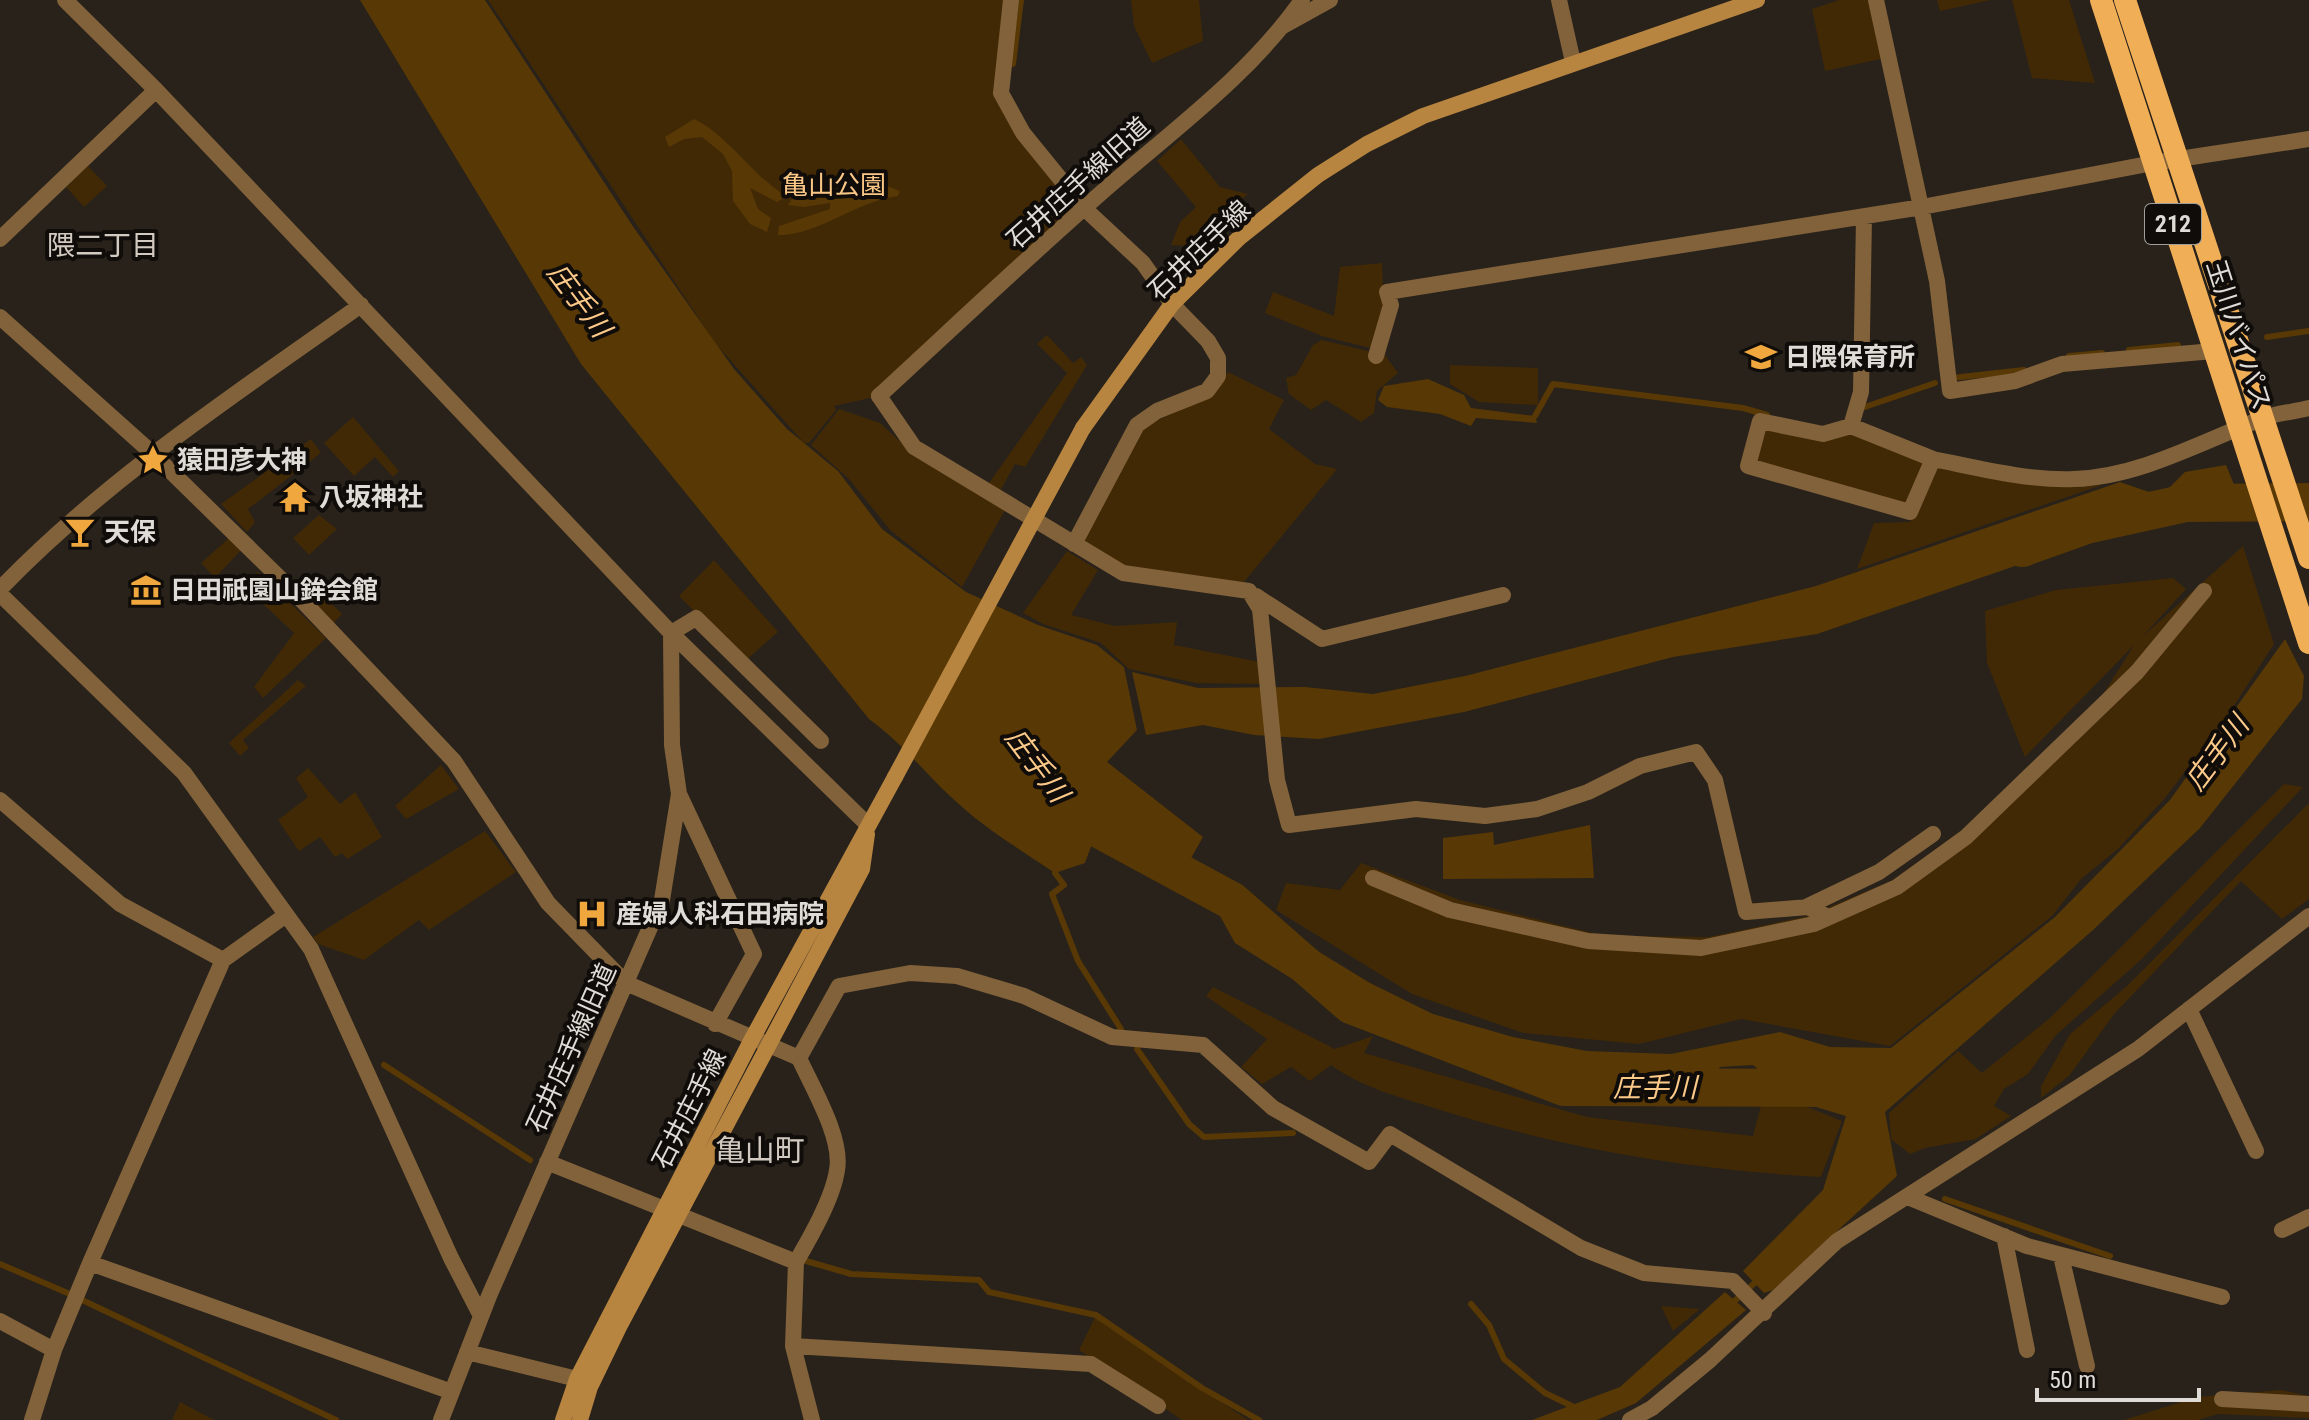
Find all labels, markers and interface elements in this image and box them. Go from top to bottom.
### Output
street label: 石井庄手線旧道 [1000,111,1156,255]
park label: 亀山公園 [782,170,886,200]
street label: 石井庄手線 [1142,194,1256,306]
road number: 212 [2145,204,2201,244]
district label: 隈二丁目 [47,229,159,262]
street label: 玉川バイパス [2201,256,2277,414]
water label: 庄手川 [541,257,619,346]
school or university icon: 日隈保育所 [1744,340,1778,374]
place label: 日隈保育所 [1785,342,1915,372]
place icon: 猿田彦大神 [136,443,170,477]
place label: 猿田彦大神 [177,445,307,475]
temple icon: 八坂神社 [278,480,312,514]
place label: 八坂神社 [319,482,423,512]
bar icon: 天保 [63,515,97,549]
place label: 天保 [104,517,156,547]
museum icon: 日田祇園山鉾会館 [129,573,163,607]
place label: 日田祇園山鉾会館 [170,575,378,605]
water label: 庄手川 [2179,707,2257,796]
water label: 庄手川 [999,722,1077,811]
hospital icon: 産婦人科石田病院 [575,897,609,931]
place label: 産婦人科石田病院 [616,899,824,929]
street label: 石井庄手線旧道 [520,959,622,1137]
street label: 石井庄手線 [646,1044,732,1174]
water label: 庄手川 [1613,1071,1700,1104]
district label: 亀山町 [715,1133,805,1168]
scale bar [2037,1352,2199,1402]
text: 50 m [2049,1366,2096,1394]

